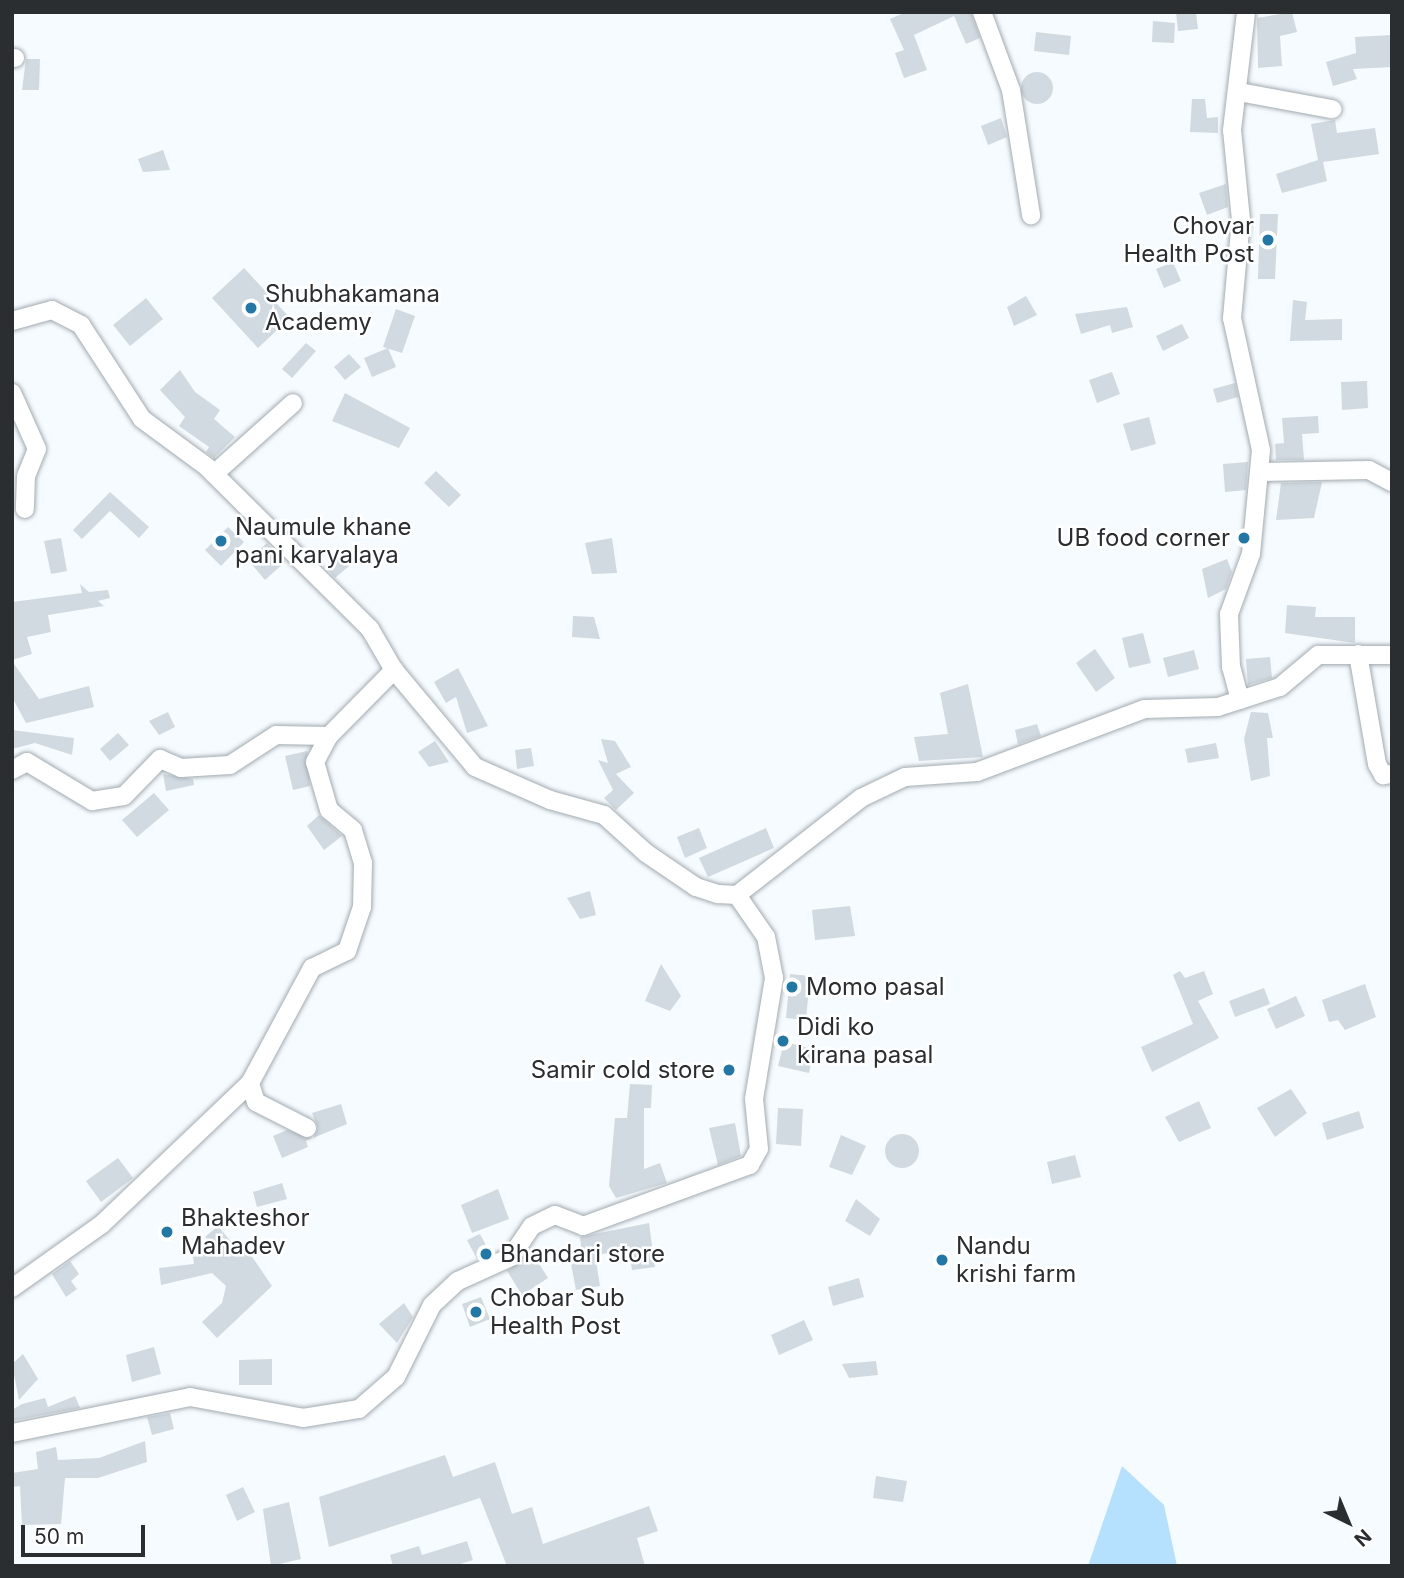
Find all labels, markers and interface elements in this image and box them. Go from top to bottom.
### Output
place label: Chovar Health Post [1123,212,1254,268]
marker: Chovar Health Post [1260,232,1276,248]
place label: Shubhakamana Academy [265,280,440,336]
marker: Shubhakamana Academy [243,300,259,316]
place label: Naumule khane pani karyalaya [235,513,412,569]
place label: UB food corner [1057,524,1230,552]
marker: UB food corner [1236,530,1252,546]
marker: Naumule khane pani karyalaya [213,533,229,549]
place label: Momo pasal [806,973,945,1001]
marker: Momo pasal [784,979,800,995]
place label: Didi ko kirana pasal [797,1013,933,1069]
marker: Didi ko kirana pasal [775,1033,791,1049]
place label: Samir cold store [531,1056,715,1084]
marker: Samir cold store [721,1062,737,1078]
place label: Bhakteshor Mahadev [181,1204,309,1260]
marker: Bhakteshor Mahadev [159,1224,175,1240]
place label: Nandu krishi farm [956,1232,1076,1288]
place label: Bhandari store [500,1240,665,1268]
marker: Bhandari store [478,1246,494,1262]
marker: Nandu krishi farm [934,1252,950,1268]
place label: Chobar Sub Health Post [490,1284,625,1340]
marker: Chobar Sub Health Post [468,1304,484,1320]
north arrow [1313,1487,1383,1557]
scale bar [24,1512,149,1556]
text: 50 m [34,1524,84,1549]
text: N [1350,1524,1376,1551]

